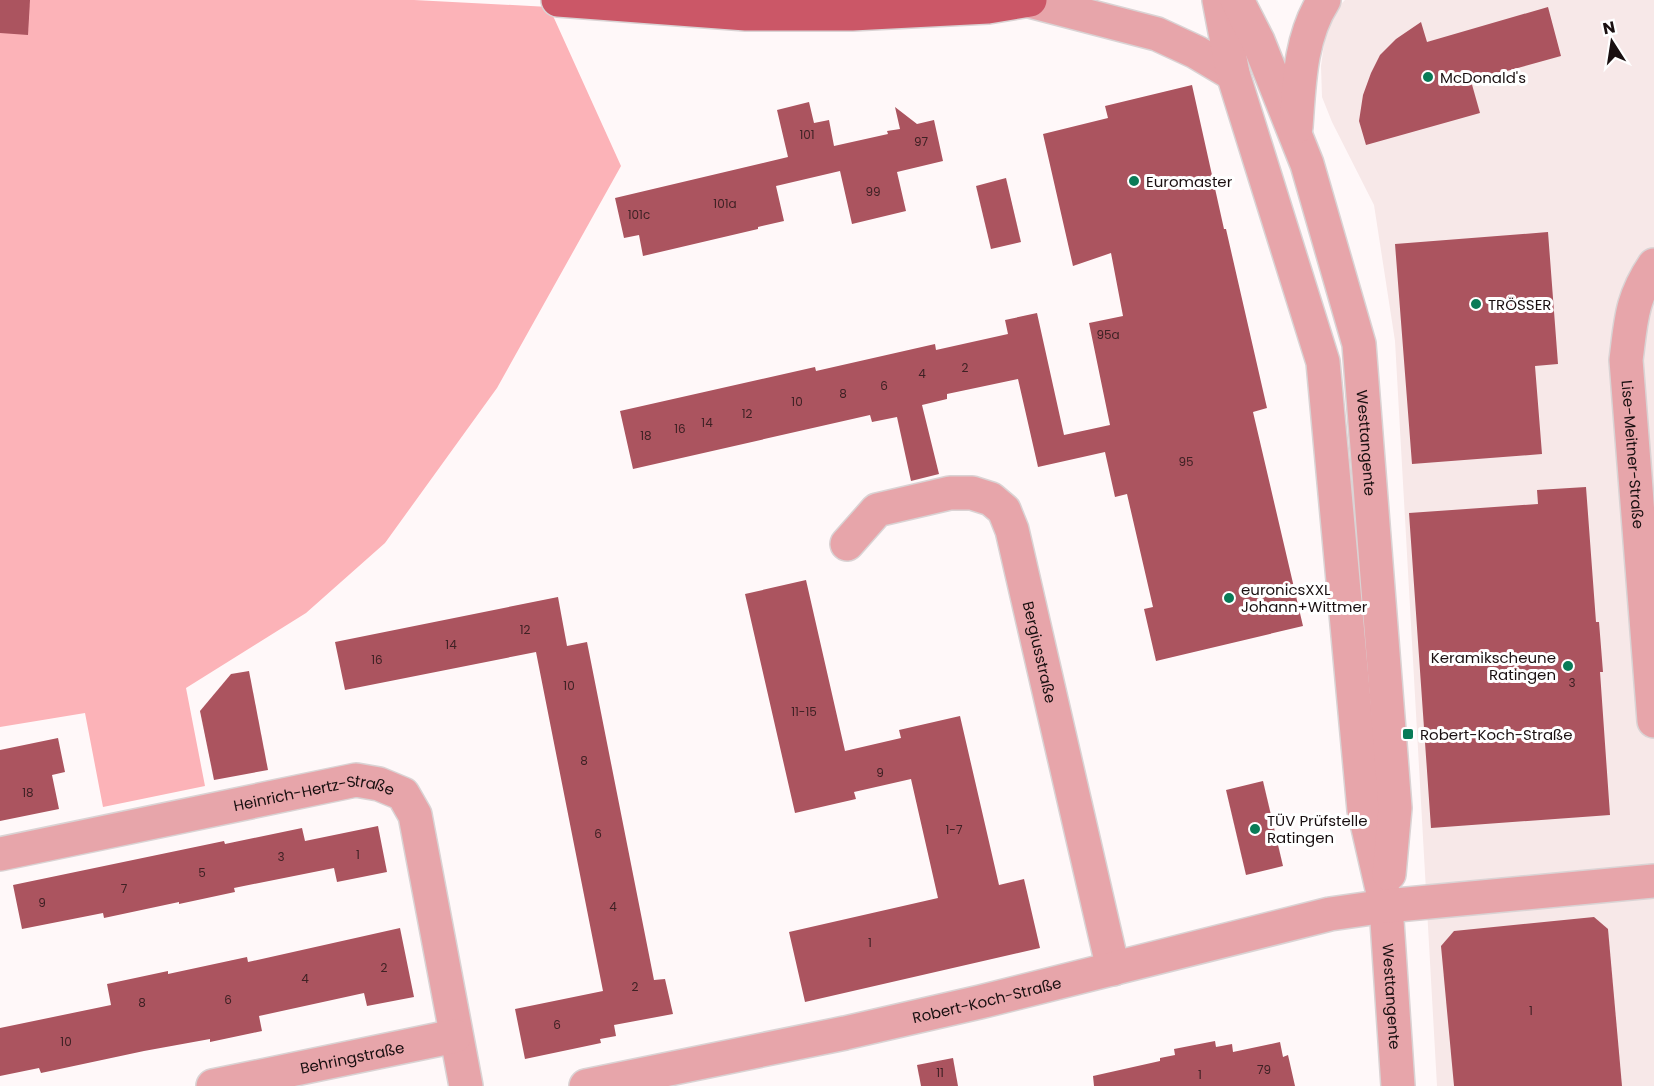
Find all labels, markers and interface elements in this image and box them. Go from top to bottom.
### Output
north arrow [1582,12,1642,72]
text: N [1601,15,1617,40]
place label: McDonald's [1440,67,1526,88]
marker: McDonald's [1421,70,1435,84]
house number: 101 [799,126,815,143]
house number: 97 [914,133,928,150]
place label: Euromaster [1146,171,1233,192]
marker: Euromaster [1127,174,1141,188]
house number: 99 [865,183,881,200]
house number: 101a [713,195,737,212]
house number: 101c [628,206,650,223]
place label: TRÖSSER [1488,294,1551,315]
marker: TRÖSSER [1469,297,1483,311]
house number: 95a [1096,326,1120,343]
house number: 2 [962,359,969,376]
house number: 4 [918,365,926,382]
house number: 6 [880,377,888,394]
street label: Lise-Meitner-Straße [1617,379,1650,530]
house number: 8 [839,385,847,402]
street label: Westtangente [1352,389,1381,497]
house number: 10 [791,393,803,410]
house number: 12 [742,405,752,422]
house number: 14 [701,414,713,431]
house number: 16 [674,420,686,437]
house number: 18 [640,427,652,444]
house number: 95 [1178,453,1194,470]
place label: euronicsXXL Johann+Wittmer [1241,579,1368,617]
marker: euronicsXXL Johann+Wittmer [1222,591,1236,605]
street label: Bergiusstraße [1018,599,1062,705]
house number: 12 [520,621,530,638]
house number: 14 [445,636,457,653]
place label: Keramikscheune Ratingen [1431,647,1556,685]
house number: 16 [371,651,383,668]
marker: Keramikscheune Ratingen [1561,659,1575,673]
house number: 3 [1568,674,1576,691]
house number: 10 [563,677,575,694]
house number: 11-15 [791,703,817,720]
place label: Robert-Koch-Straße [1420,724,1573,745]
marker: Robert-Koch-Straße [1401,727,1415,741]
house number: 8 [580,752,588,769]
house number: 9 [876,764,884,781]
street label: Heinrich-Hertz-Straße [231,769,398,816]
house number: 18 [22,784,34,801]
place label: TÜV Prüfstelle Ratingen [1267,810,1367,848]
house number: 1-7 [945,821,963,838]
marker: TÜV Prüfstelle Ratingen [1248,822,1262,836]
house number: 6 [594,825,602,842]
house number: 1 [356,846,360,863]
house number: 3 [277,848,285,865]
house number: 5 [198,864,206,881]
house number: 7 [121,880,128,897]
house number: 9 [38,894,46,911]
house number: 4 [609,898,617,915]
house number: 1 [868,934,872,951]
street label: Westtangente [1378,943,1406,1050]
house number: 2 [381,959,388,976]
house number: 4 [301,970,309,987]
street label: Robert-Koch-Straße [910,971,1064,1028]
house number: 2 [632,978,639,995]
house number: 6 [224,991,232,1008]
house number: 8 [138,994,146,1011]
house number: 1 [1529,1002,1533,1019]
house number: 6 [553,1016,561,1033]
house number: 10 [60,1033,72,1050]
street label: Behringstraße [298,1036,406,1078]
house number: 79 [1257,1061,1271,1078]
house number: 11 [936,1064,944,1081]
house number: 1 [1198,1066,1202,1083]

